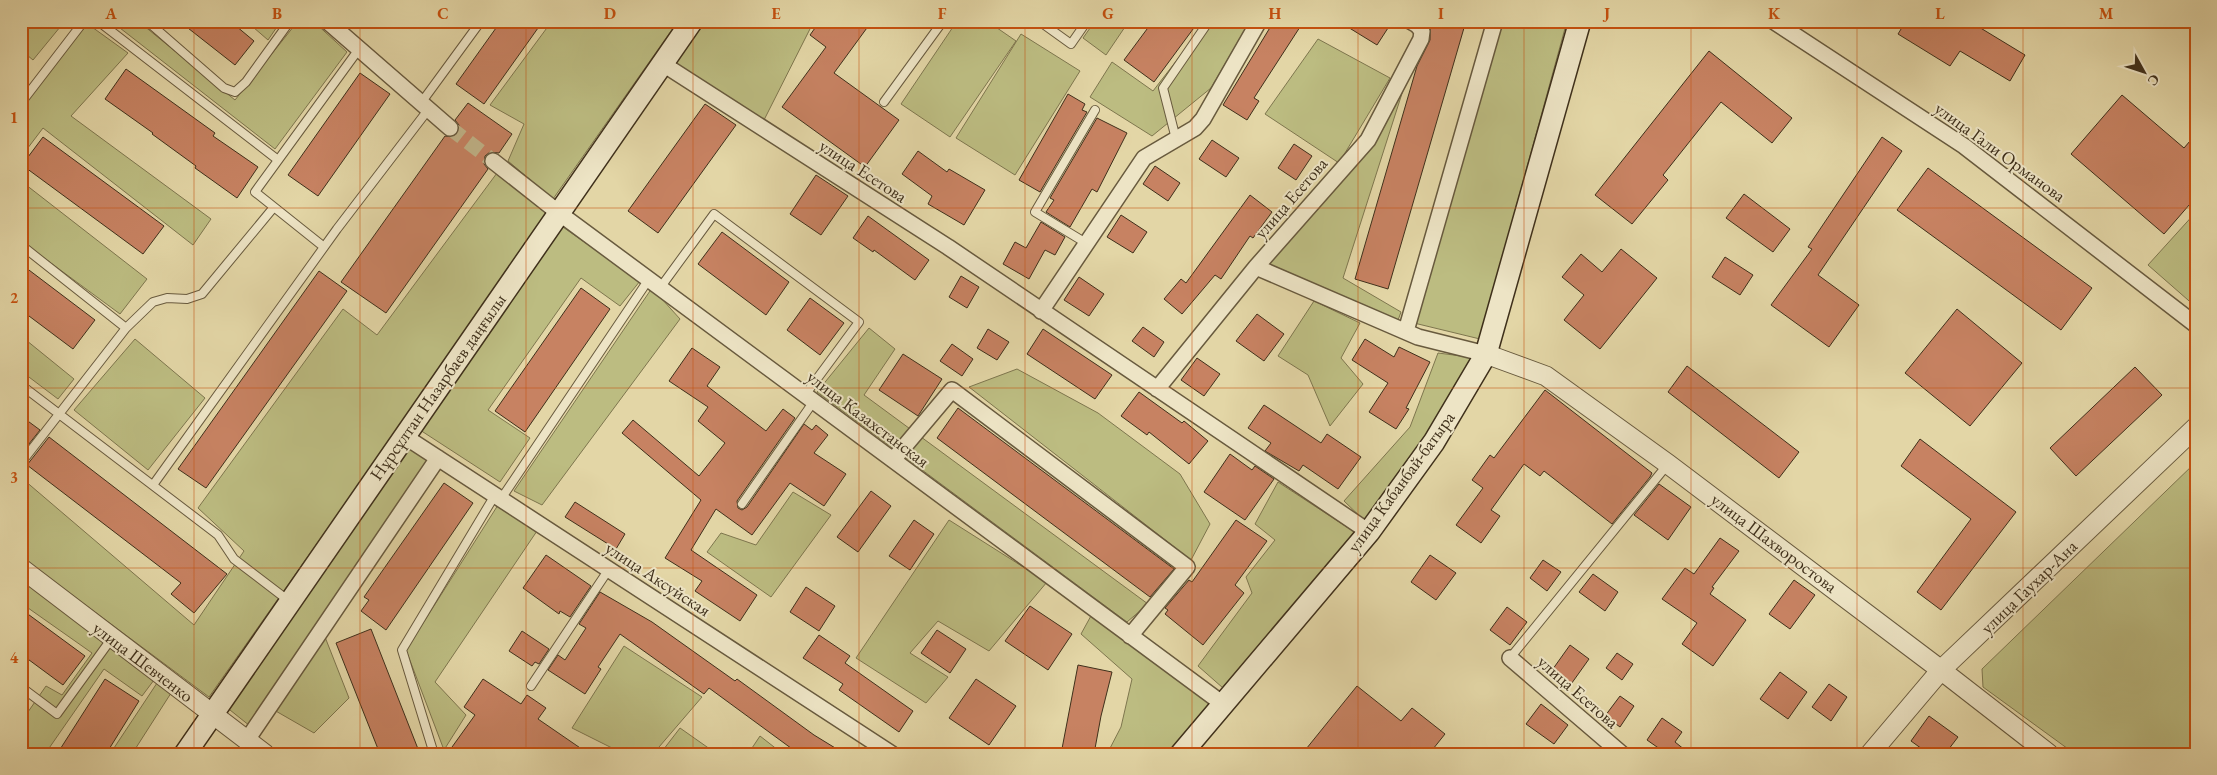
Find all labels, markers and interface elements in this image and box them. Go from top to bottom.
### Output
text: A [104,3,117,24]
text: B [272,3,282,24]
text: C [437,3,449,24]
text: D [604,3,616,24]
text: E [771,3,781,24]
text: F [938,3,947,24]
text: G [1102,3,1114,24]
text: H [1269,3,1282,24]
text: I [1438,3,1444,24]
text: J [1602,3,1610,24]
text: K [1768,3,1781,24]
text: L [1935,3,1945,24]
text: M [2099,3,2114,24]
north arrow [2120,48,2170,98]
text: С [2144,71,2164,90]
street label: улица Гали Орманова [1930,96,2071,207]
text: 1 [10,107,18,128]
street label: улица Есетова [815,134,912,208]
street label: улица Есетова [1249,152,1333,243]
text: 2 [10,287,19,308]
street label: Нұрсұлтан Назарбаев даңғылы [364,289,511,485]
street label: улица Казахстанская [802,365,934,472]
street label: улица Кабанбай-батыра [1342,406,1460,557]
text: 3 [10,467,18,488]
street label: улица Шахворостова [1707,488,1843,598]
street label: улица Гаухар-Ана [1975,534,2082,639]
street label: улица Аксуйская [601,536,715,621]
street label: улица Шевченко [88,616,198,707]
text: 4 [10,647,19,668]
street label: улица Есетова [1533,650,1624,734]

